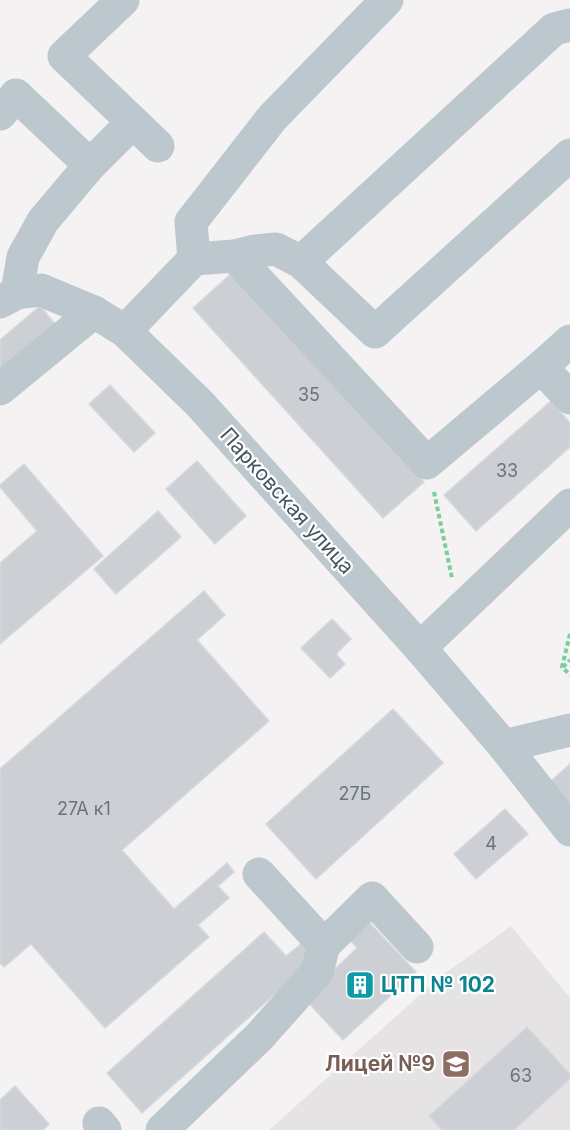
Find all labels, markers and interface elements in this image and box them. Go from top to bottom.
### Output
house number: 35 [298,384,320,405]
street label: Парковская улица [215,422,360,579]
house number: 33 [496,460,518,481]
house number: 27Б [339,783,371,804]
house number: 27А к1 [57,798,111,819]
house number: 4 [485,833,497,854]
building icon: ЦТП № 102 [344,969,376,1001]
place label: ЦТП № 102 [381,972,495,997]
school or university icon: Лицей №9 [440,1048,472,1080]
place label: Лицей №9 [325,1051,435,1076]
house number: 63 [510,1065,532,1086]

